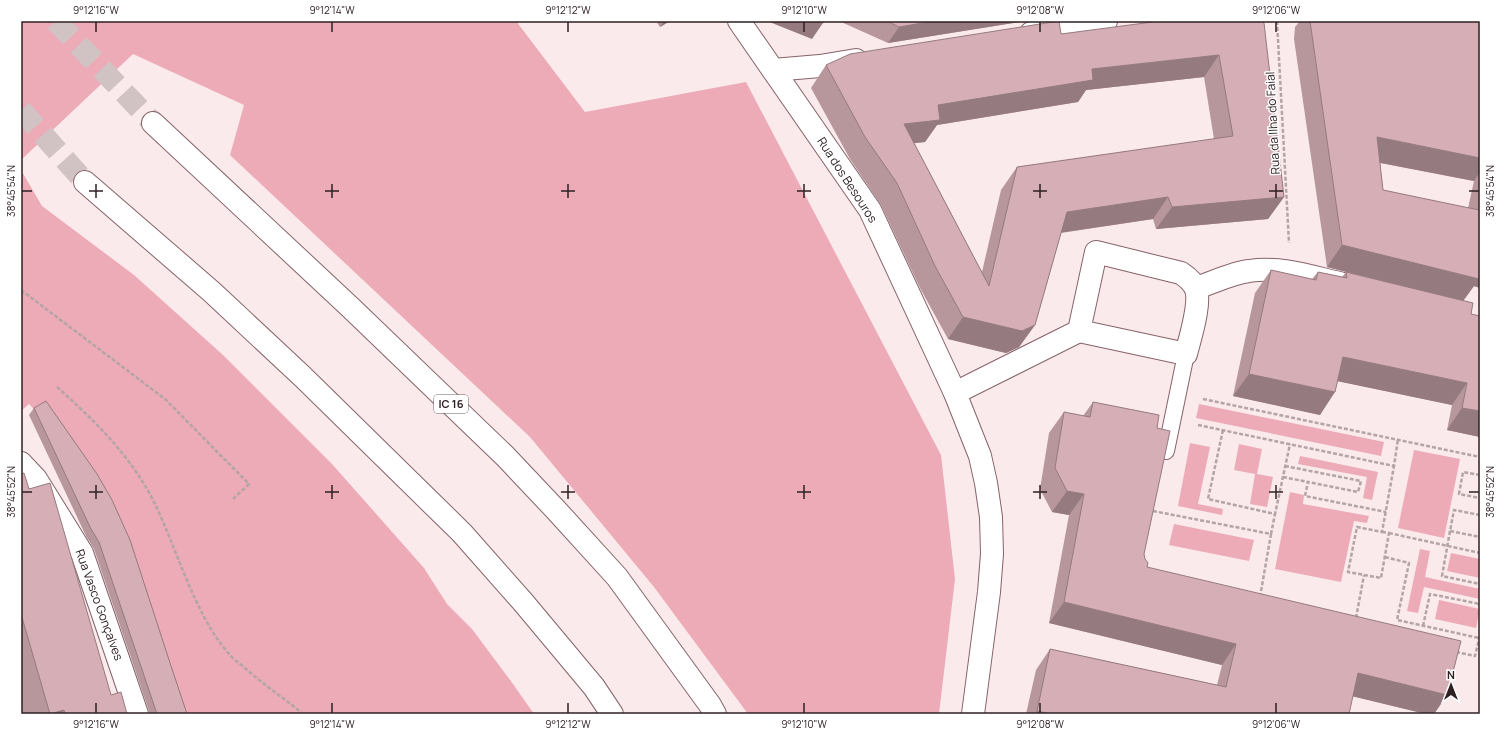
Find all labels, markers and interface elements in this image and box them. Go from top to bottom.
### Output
text: 9°12'16"W [73,3,120,17]
text: 9°12'14"W [309,3,355,17]
text: 9°12'12"W [545,3,591,17]
text: 9°12'10"W [781,3,828,17]
text: 9°12'08"W [1016,3,1064,17]
text: 9°12'06"W [1252,3,1301,17]
street label: Rua da Ilha do Faial [1261,71,1284,175]
street label: Rua dos Besouros [813,134,882,226]
text: 38°45'54"N [4,165,18,217]
text: 38°45'54"N [1483,165,1497,217]
road number: IC 16 [434,395,468,413]
text: 38°45'52"N [4,466,18,518]
text: 38°45'52"N [1483,466,1497,518]
street label: Rua Vasco Gonçalves [71,547,128,663]
north arrow [1431,665,1471,705]
text: N [1447,667,1455,682]
text: 9°12'16"W [73,717,120,731]
text: 9°12'14"W [309,717,355,731]
text: 9°12'12"W [545,717,591,731]
text: 9°12'10"W [781,717,828,731]
text: 9°12'08"W [1016,717,1064,731]
text: 9°12'06"W [1252,717,1301,731]

